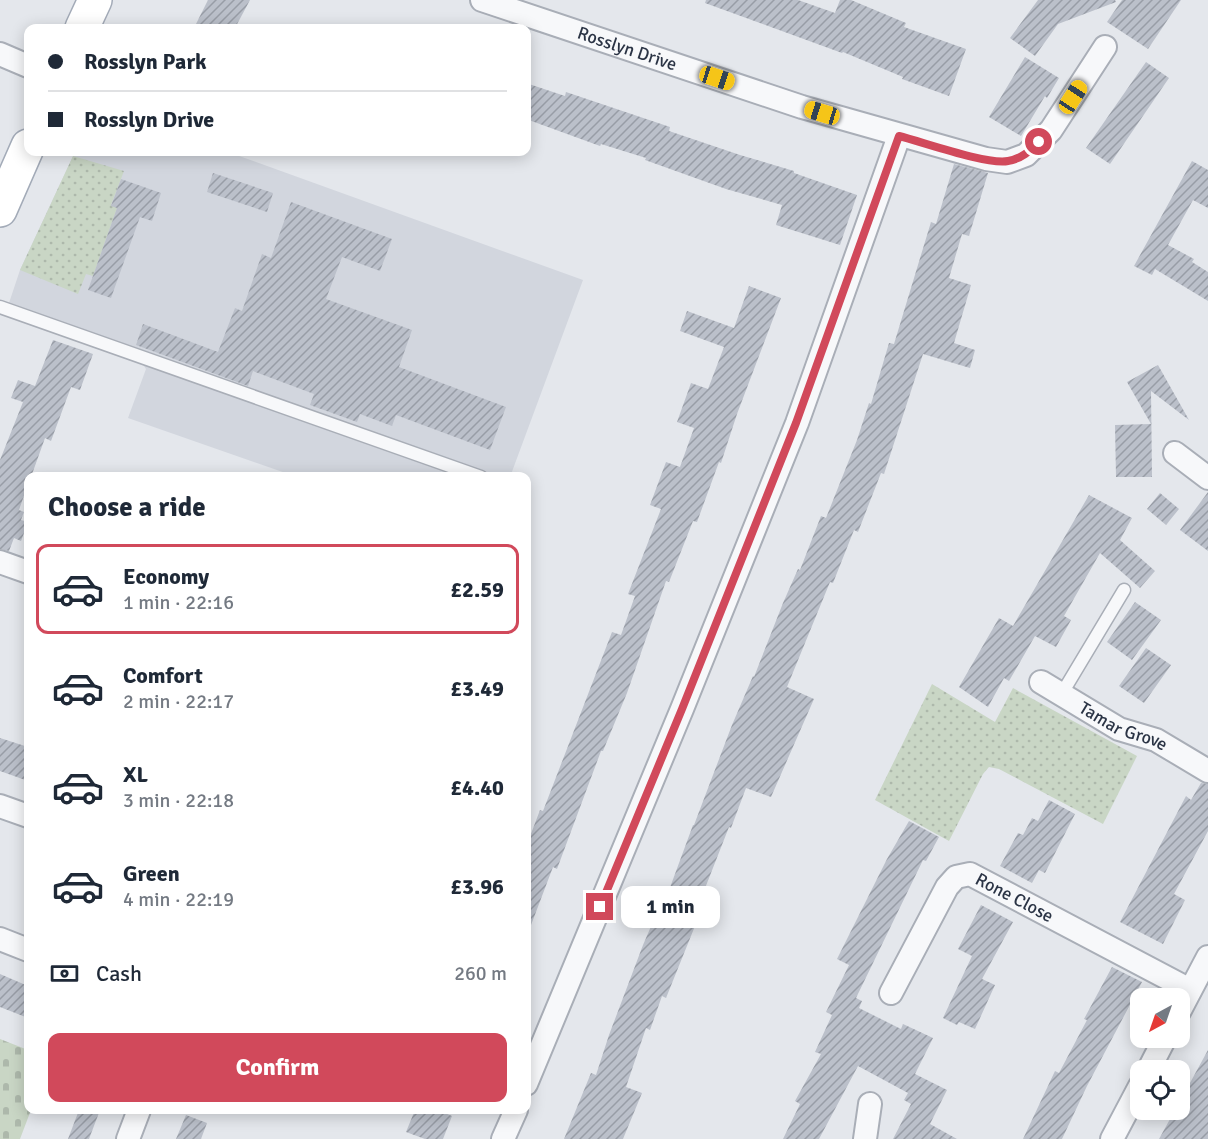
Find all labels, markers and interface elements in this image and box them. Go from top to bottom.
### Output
street label: Rosslyn Drive [575,22,680,75]
text: Rosslyn Park [84,48,207,75]
car [697,64,737,92]
car [1056,77,1090,117]
car [802,99,842,127]
text: Rosslyn Drive [84,106,214,133]
route start [1025,128,1052,155]
text: Choose a ride [48,491,206,524]
icon: car [51,562,105,616]
text: Economy [123,563,209,590]
text: £2.59 [450,576,504,603]
text: 1 min · 22:16 [123,590,234,615]
icon: car [51,661,105,715]
text: Comfort [123,662,203,689]
text: £3.49 [450,675,504,702]
text: 2 min · 22:17 [123,689,234,714]
street label: Tamar Grove [1075,697,1172,755]
icon: car [51,760,105,814]
text: XL [123,761,148,788]
text: £4.40 [450,774,504,801]
text: 3 min · 22:18 [123,788,234,813]
icon: car [51,859,105,913]
text: Green [123,860,180,887]
street label: Rone Close [972,868,1057,927]
text: £3.96 [450,873,504,900]
callout: 1 min [621,886,720,928]
text: 4 min · 22:19 [123,887,234,912]
route end [586,893,613,920]
text: 1 min [646,894,695,919]
icon: cash [48,957,81,990]
text: Cash [96,960,142,987]
text: 260 m [454,961,507,986]
north arrow [1130,988,1190,1048]
map controls [1130,988,1190,1120]
button: Confirm [48,1033,507,1102]
button: locate [1130,1060,1190,1120]

